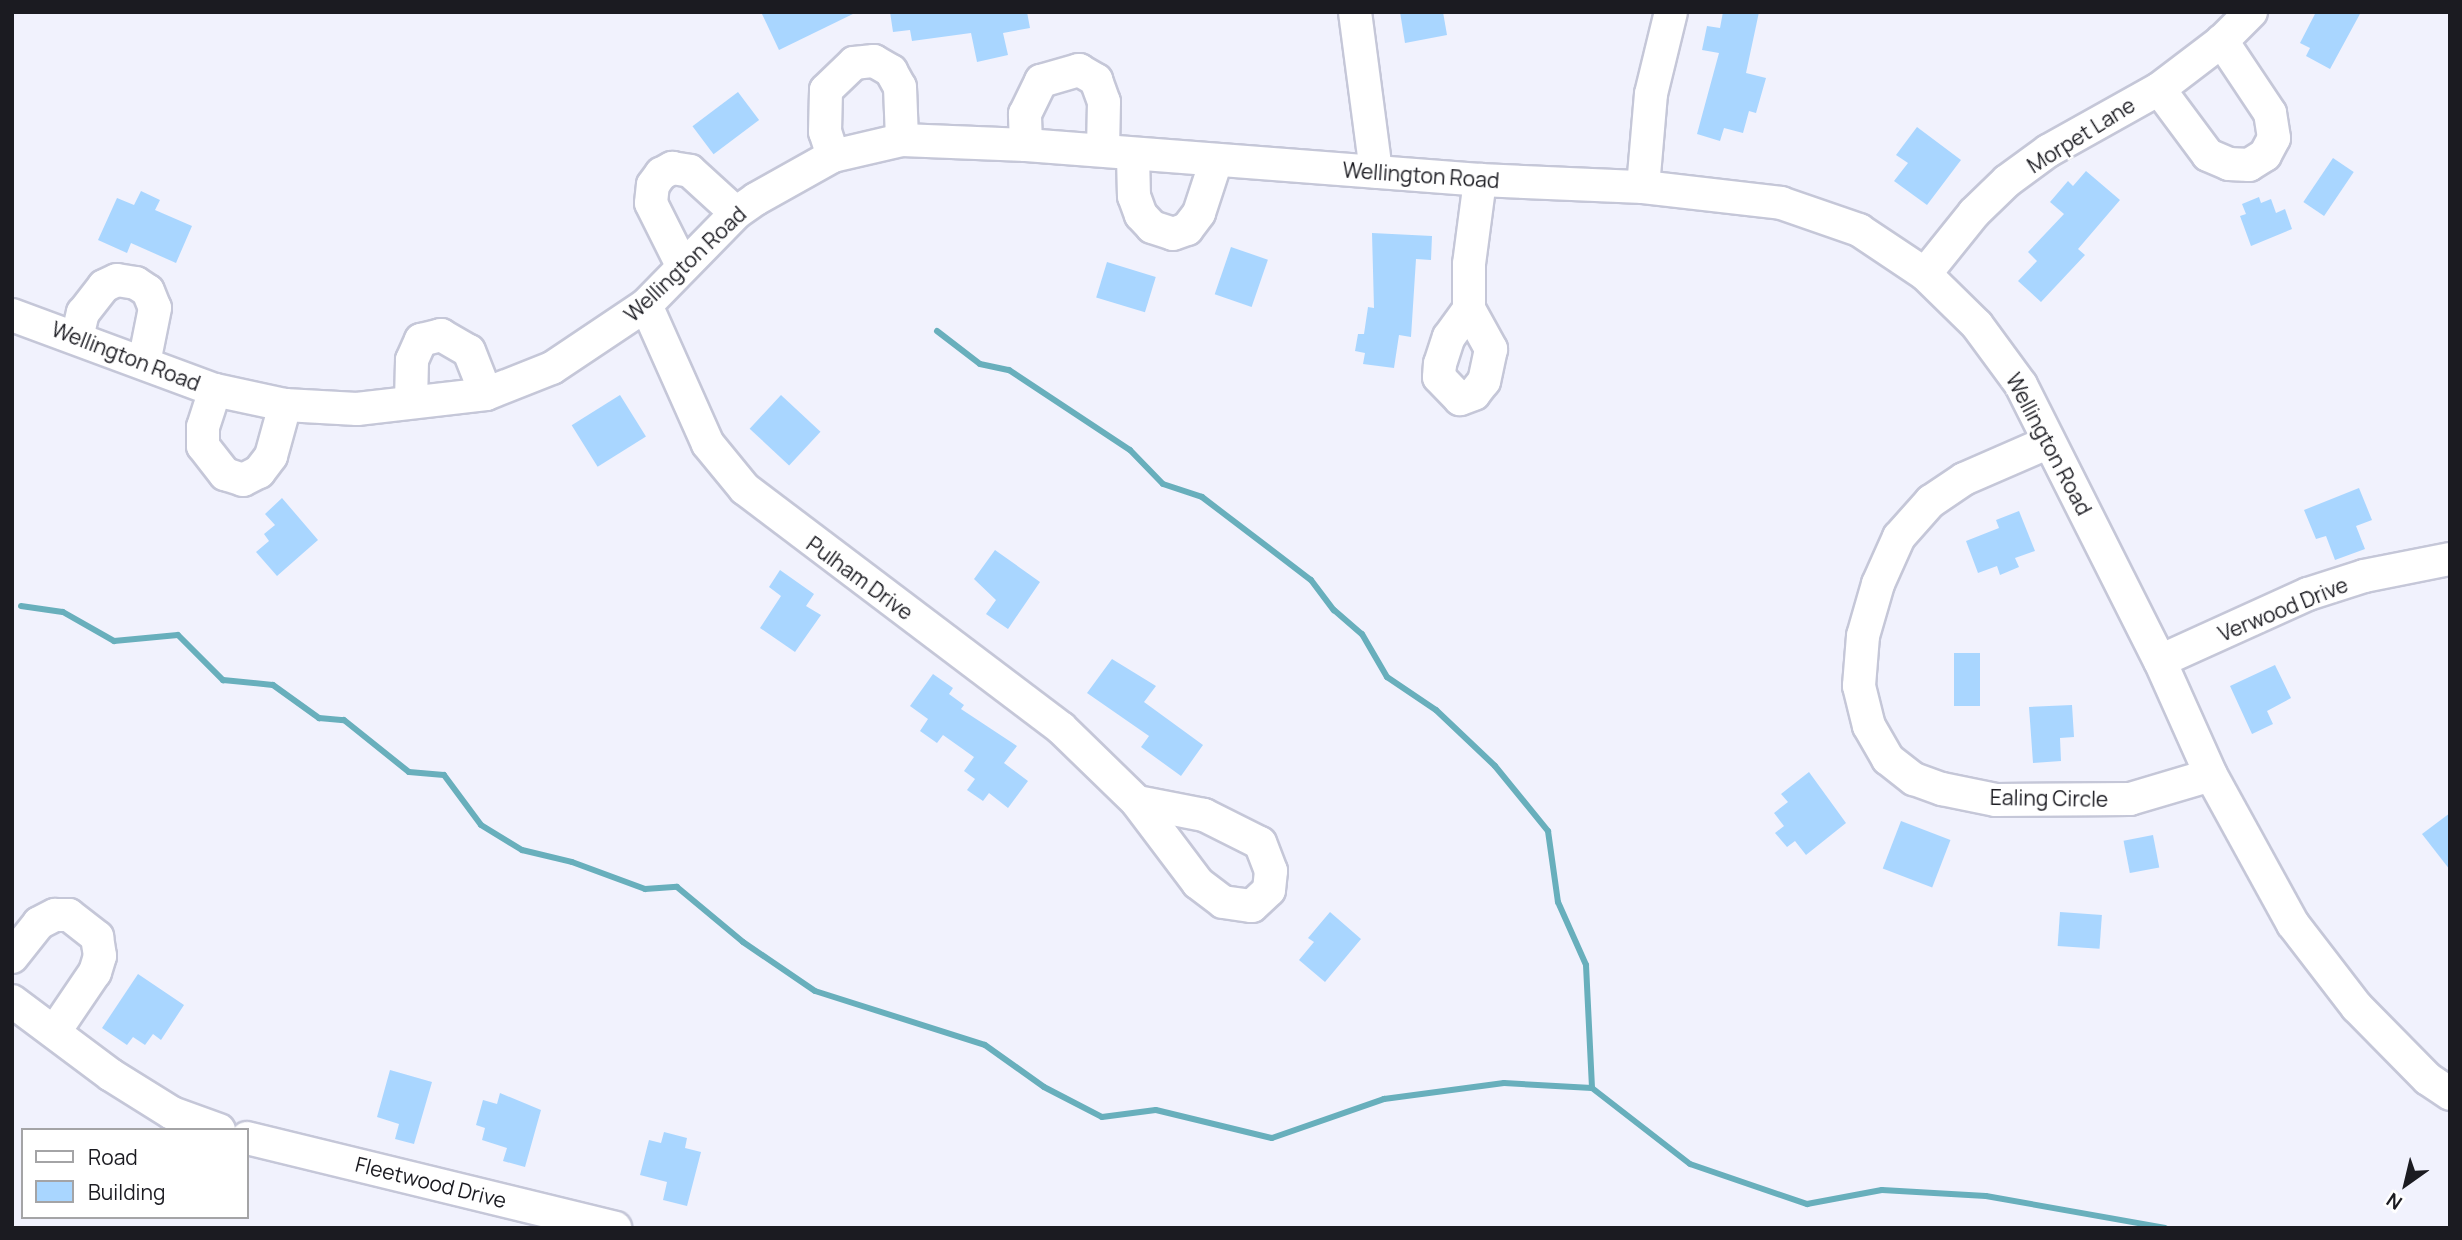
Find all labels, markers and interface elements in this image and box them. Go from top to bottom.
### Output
street label: Morpet Lane [2023,92,2139,178]
street label: Wellington Road [1342,157,1500,193]
street label: Wellington Road [619,201,751,327]
street label: Wellington Road [48,316,204,396]
street label: Wellington Road [2001,369,2097,519]
street label: Pulham Drive [802,531,918,625]
street label: Verwood Drive [2215,572,2351,646]
street label: Ealing Circle [1990,784,2108,812]
legend [21,1128,248,1219]
text: Road [88,1143,138,1171]
north arrow [2371,1149,2441,1219]
street label: Fleetwood Drive [353,1151,509,1213]
text: Building [88,1178,165,1206]
text: N [2381,1187,2407,1216]

